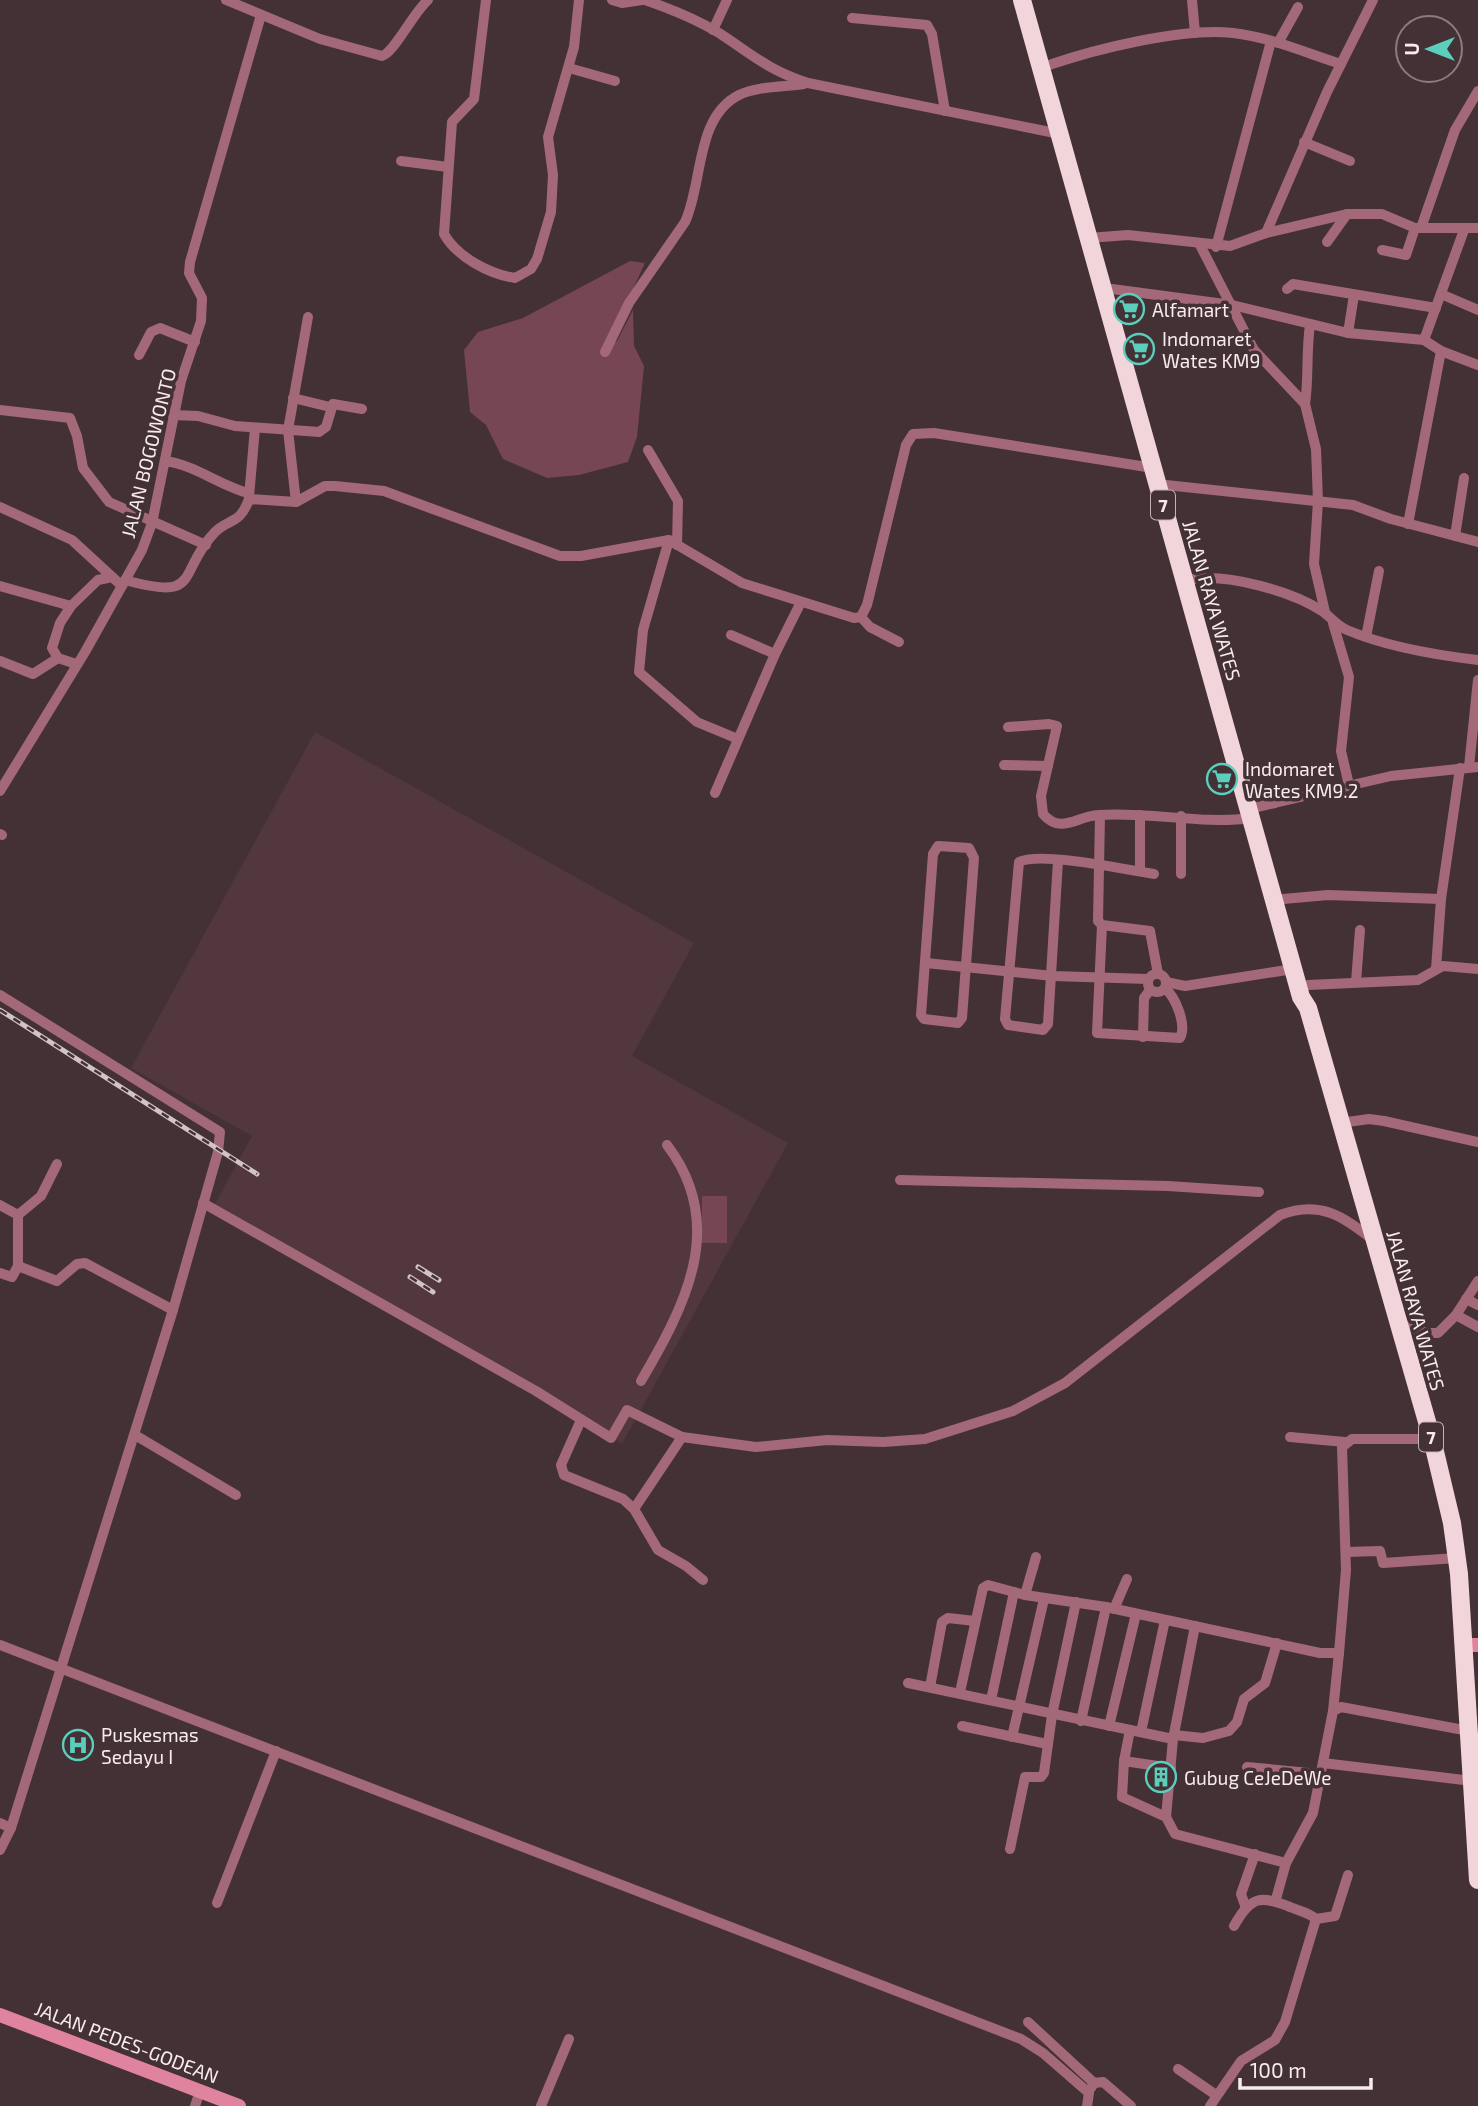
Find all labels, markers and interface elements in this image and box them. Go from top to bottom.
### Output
north arrow [1394,14,1464,84]
text: U [1400,42,1423,56]
supermarket icon: Alfamart [1112,292,1146,326]
place label: Alfamart [1152,298,1229,321]
place label: Indomaret Wates KM9 [1162,327,1260,372]
supermarket icon: Indomaret Wates KM9 [1122,332,1156,366]
street label: JALAN BOGOWONTO [116,366,180,540]
road number: 7 [1151,490,1175,520]
street label: JALAN RAYA WATES [1178,517,1246,683]
place label: Indomaret Wates KM9.2 [1245,757,1358,802]
supermarket icon: Indomaret Wates KM9.2 [1205,762,1239,796]
street label: JALAN RAYA WATES [1382,1227,1450,1393]
road number: 7 [1419,1422,1443,1452]
place label: Puskesmas Sedayu I [101,1723,199,1768]
hospital icon: Puskesmas Sedayu I [61,1728,95,1762]
building icon: Gubug CeJeDeWe [1144,1760,1178,1794]
place label: Gubug CeJeDeWe [1184,1766,1331,1789]
street label: JALAN PEDES-GODEAN [32,1996,222,2088]
scale bar [1240,2046,1371,2090]
text: 100 m [1250,2057,1307,2082]

